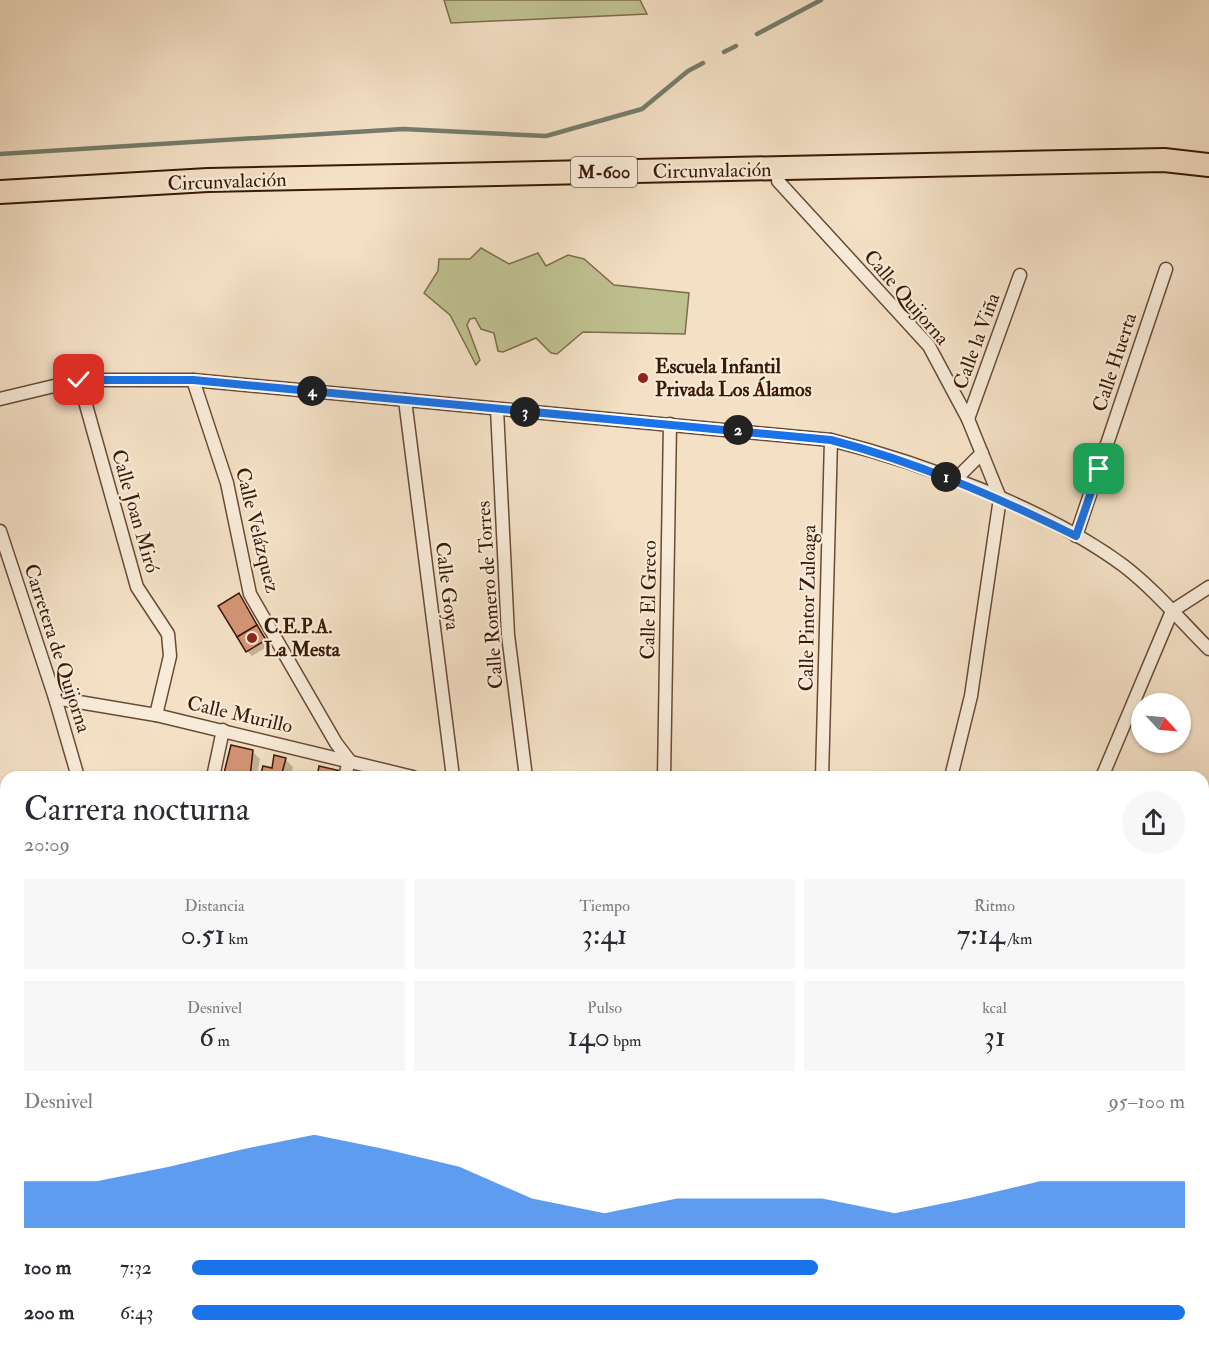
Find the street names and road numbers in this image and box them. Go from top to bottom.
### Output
road number: M-600 [571,157,637,187]
street label: Circunvalación [652,157,772,184]
street label: Circunvalación [167,167,287,196]
street label: Calle Quijorna [858,244,955,351]
street label: Calle la Viña [947,289,1006,393]
street label: Calle Huerta [1087,309,1142,415]
street label: Calle Joan Miró [106,447,165,576]
street label: Calle Velázquez [230,465,285,596]
street label: Calle Romero de Torres [470,500,509,690]
street label: Calle Pintor Zuloaga [794,524,821,692]
street label: Calle Goya [430,540,465,632]
street label: Calle El Greco [635,540,662,660]
street label: Carretera de Quijorna [18,561,97,736]
street label: Calle Murillo [185,690,295,739]

